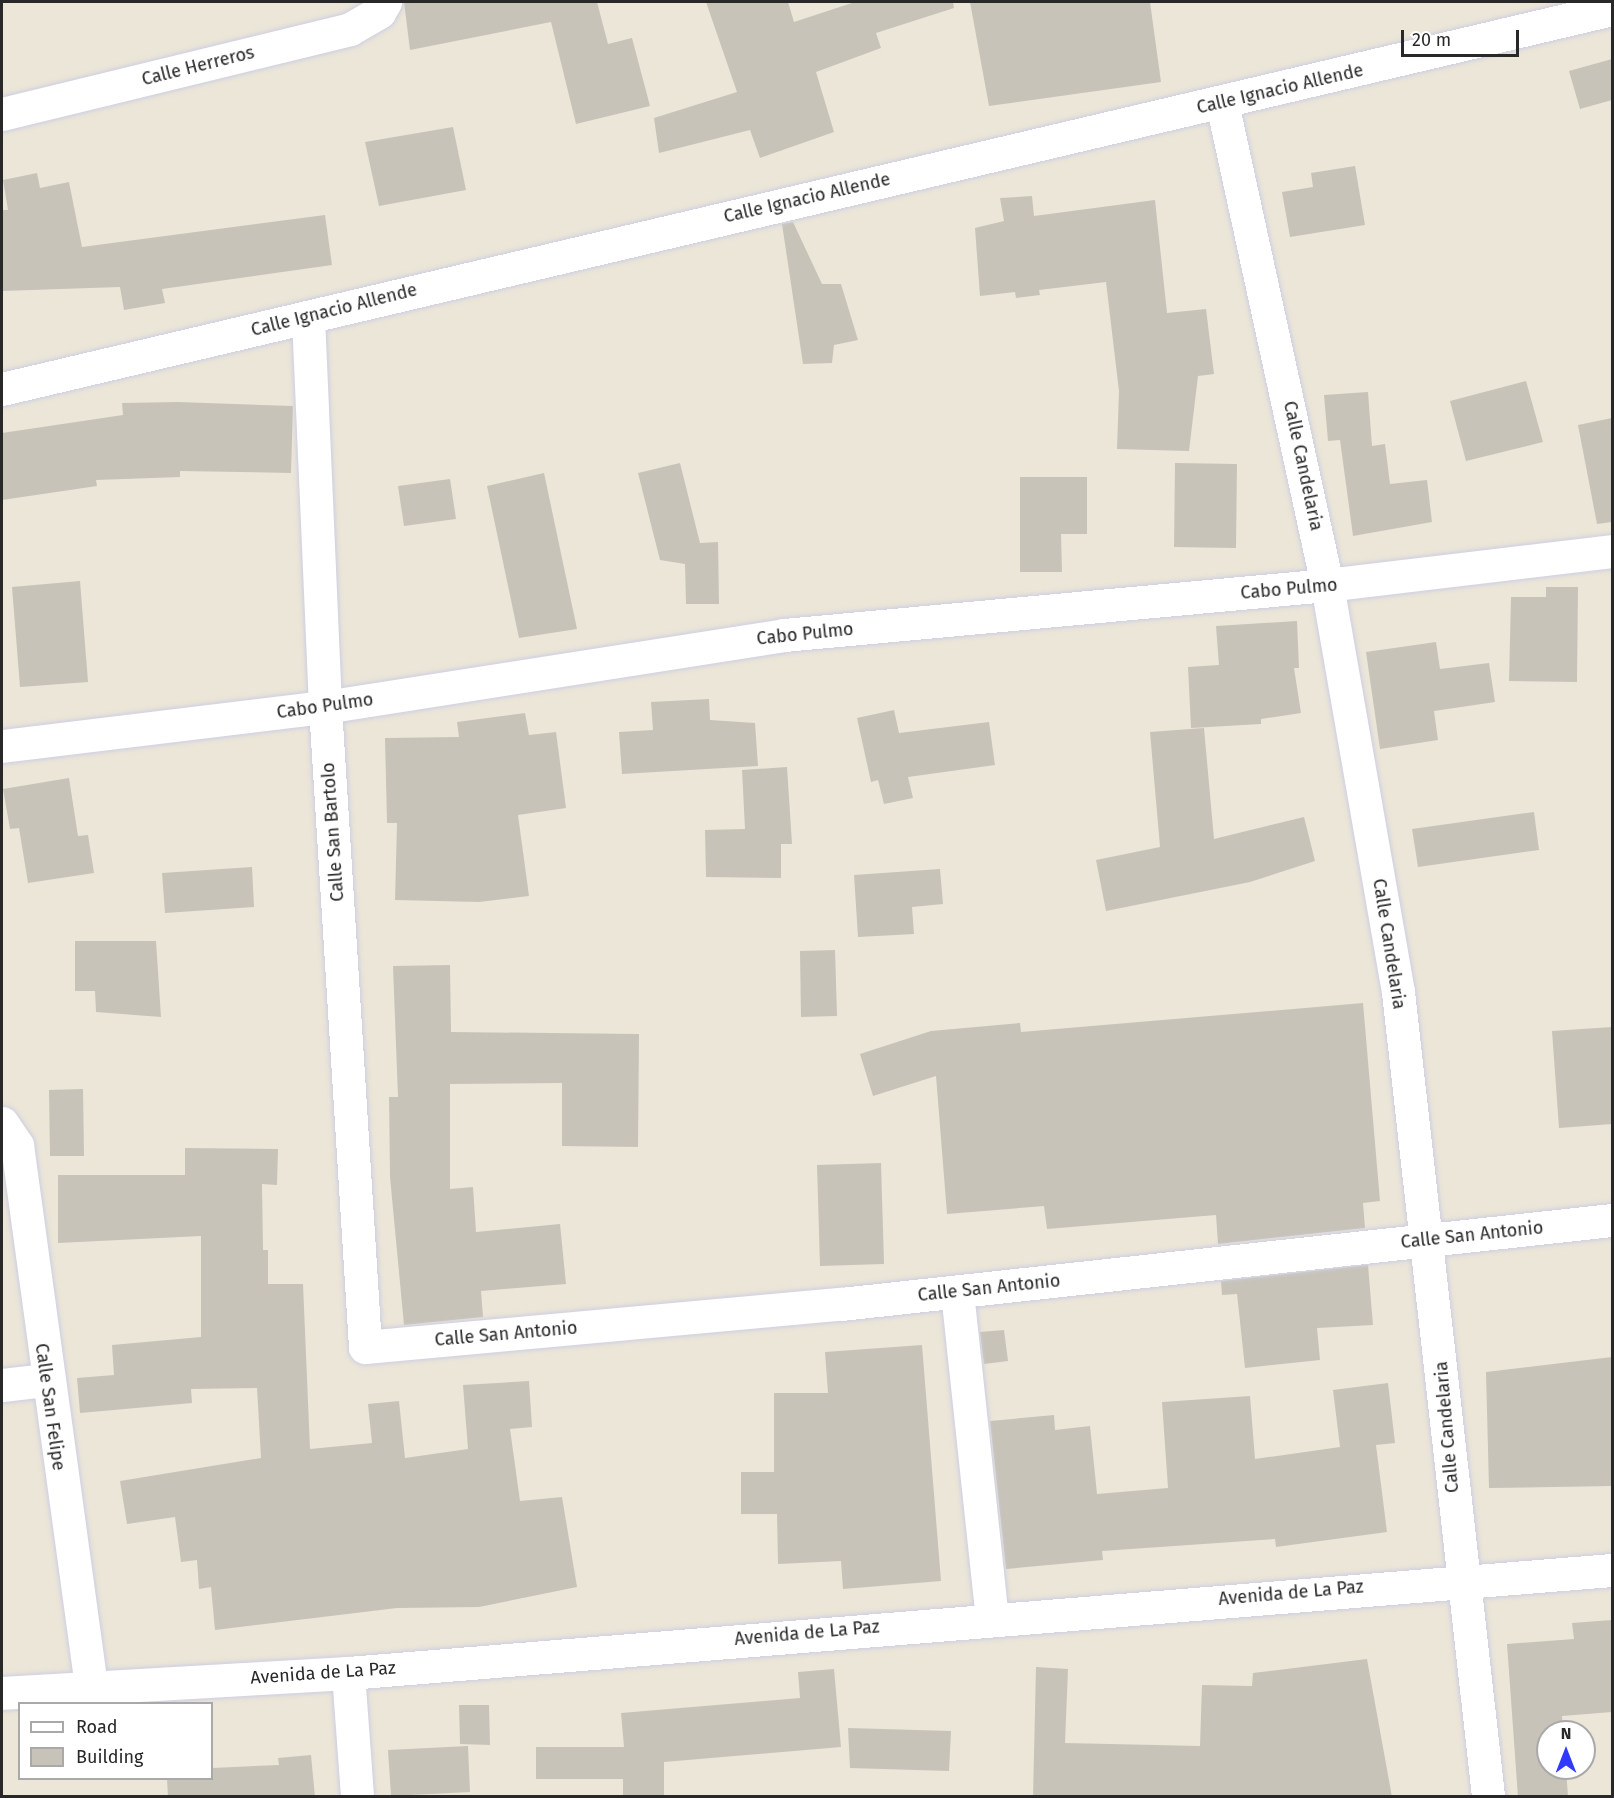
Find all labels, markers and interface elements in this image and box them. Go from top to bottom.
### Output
scale bar [1404,18,1522,56]
text: 20 m [1412,29,1451,51]
street label: Calle Herreros [140,42,256,90]
street label: Calle Ignacio Allende [1195,59,1365,119]
street label: Calle Ignacio Allende [722,168,892,228]
street label: Calle Ignacio Allende [249,279,419,341]
street label: Calle Candelaria [1279,399,1327,533]
street label: Cabo Pulmo [1240,574,1338,604]
street label: Cabo Pulmo [755,618,855,650]
street label: Cabo Pulmo [275,689,375,723]
street label: Calle San Bartolo [317,762,349,902]
street label: Calle Candelaria [1368,877,1410,1011]
street label: Calle San Antonio [1400,1217,1544,1253]
street label: Calle San Antonio [917,1270,1061,1306]
street label: Calle San Antonio [434,1317,578,1351]
street label: Calle San Felipe [30,1342,70,1472]
street label: Calle Candelaria [1430,1360,1464,1494]
street label: Avenida de La Paz [1217,1576,1365,1610]
street label: Avenida de La Paz [733,1616,881,1650]
street label: Avenida de La Paz [250,1657,396,1689]
legend [18,1702,213,1780]
text: Road [76,1716,118,1738]
north arrow [1536,1720,1596,1780]
text: N [1561,1724,1571,1743]
text: Building [76,1746,143,1768]

